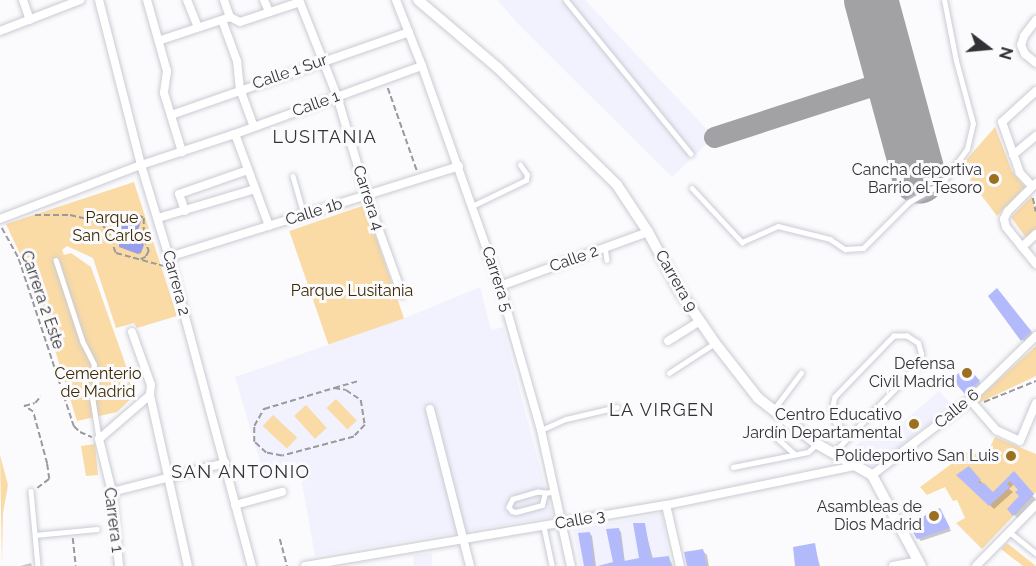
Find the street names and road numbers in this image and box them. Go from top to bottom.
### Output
street label: Calle 1 Sur [250,50,330,94]
street label: Calle 1 [290,87,342,121]
street label: Carrera 4 [348,163,388,233]
street label: Calle 1b [283,194,345,230]
street label: Calle 2 [547,241,601,277]
street label: Carrera 5 [477,244,517,314]
street label: Carrera 9 [651,247,701,315]
street label: Carrera 2 Este [16,248,68,352]
street label: Carrera 2 [158,248,194,318]
street label: Calle 6 [931,385,983,433]
street label: Carrera 1 [99,486,127,554]
street label: Calle 3 [554,506,606,534]

